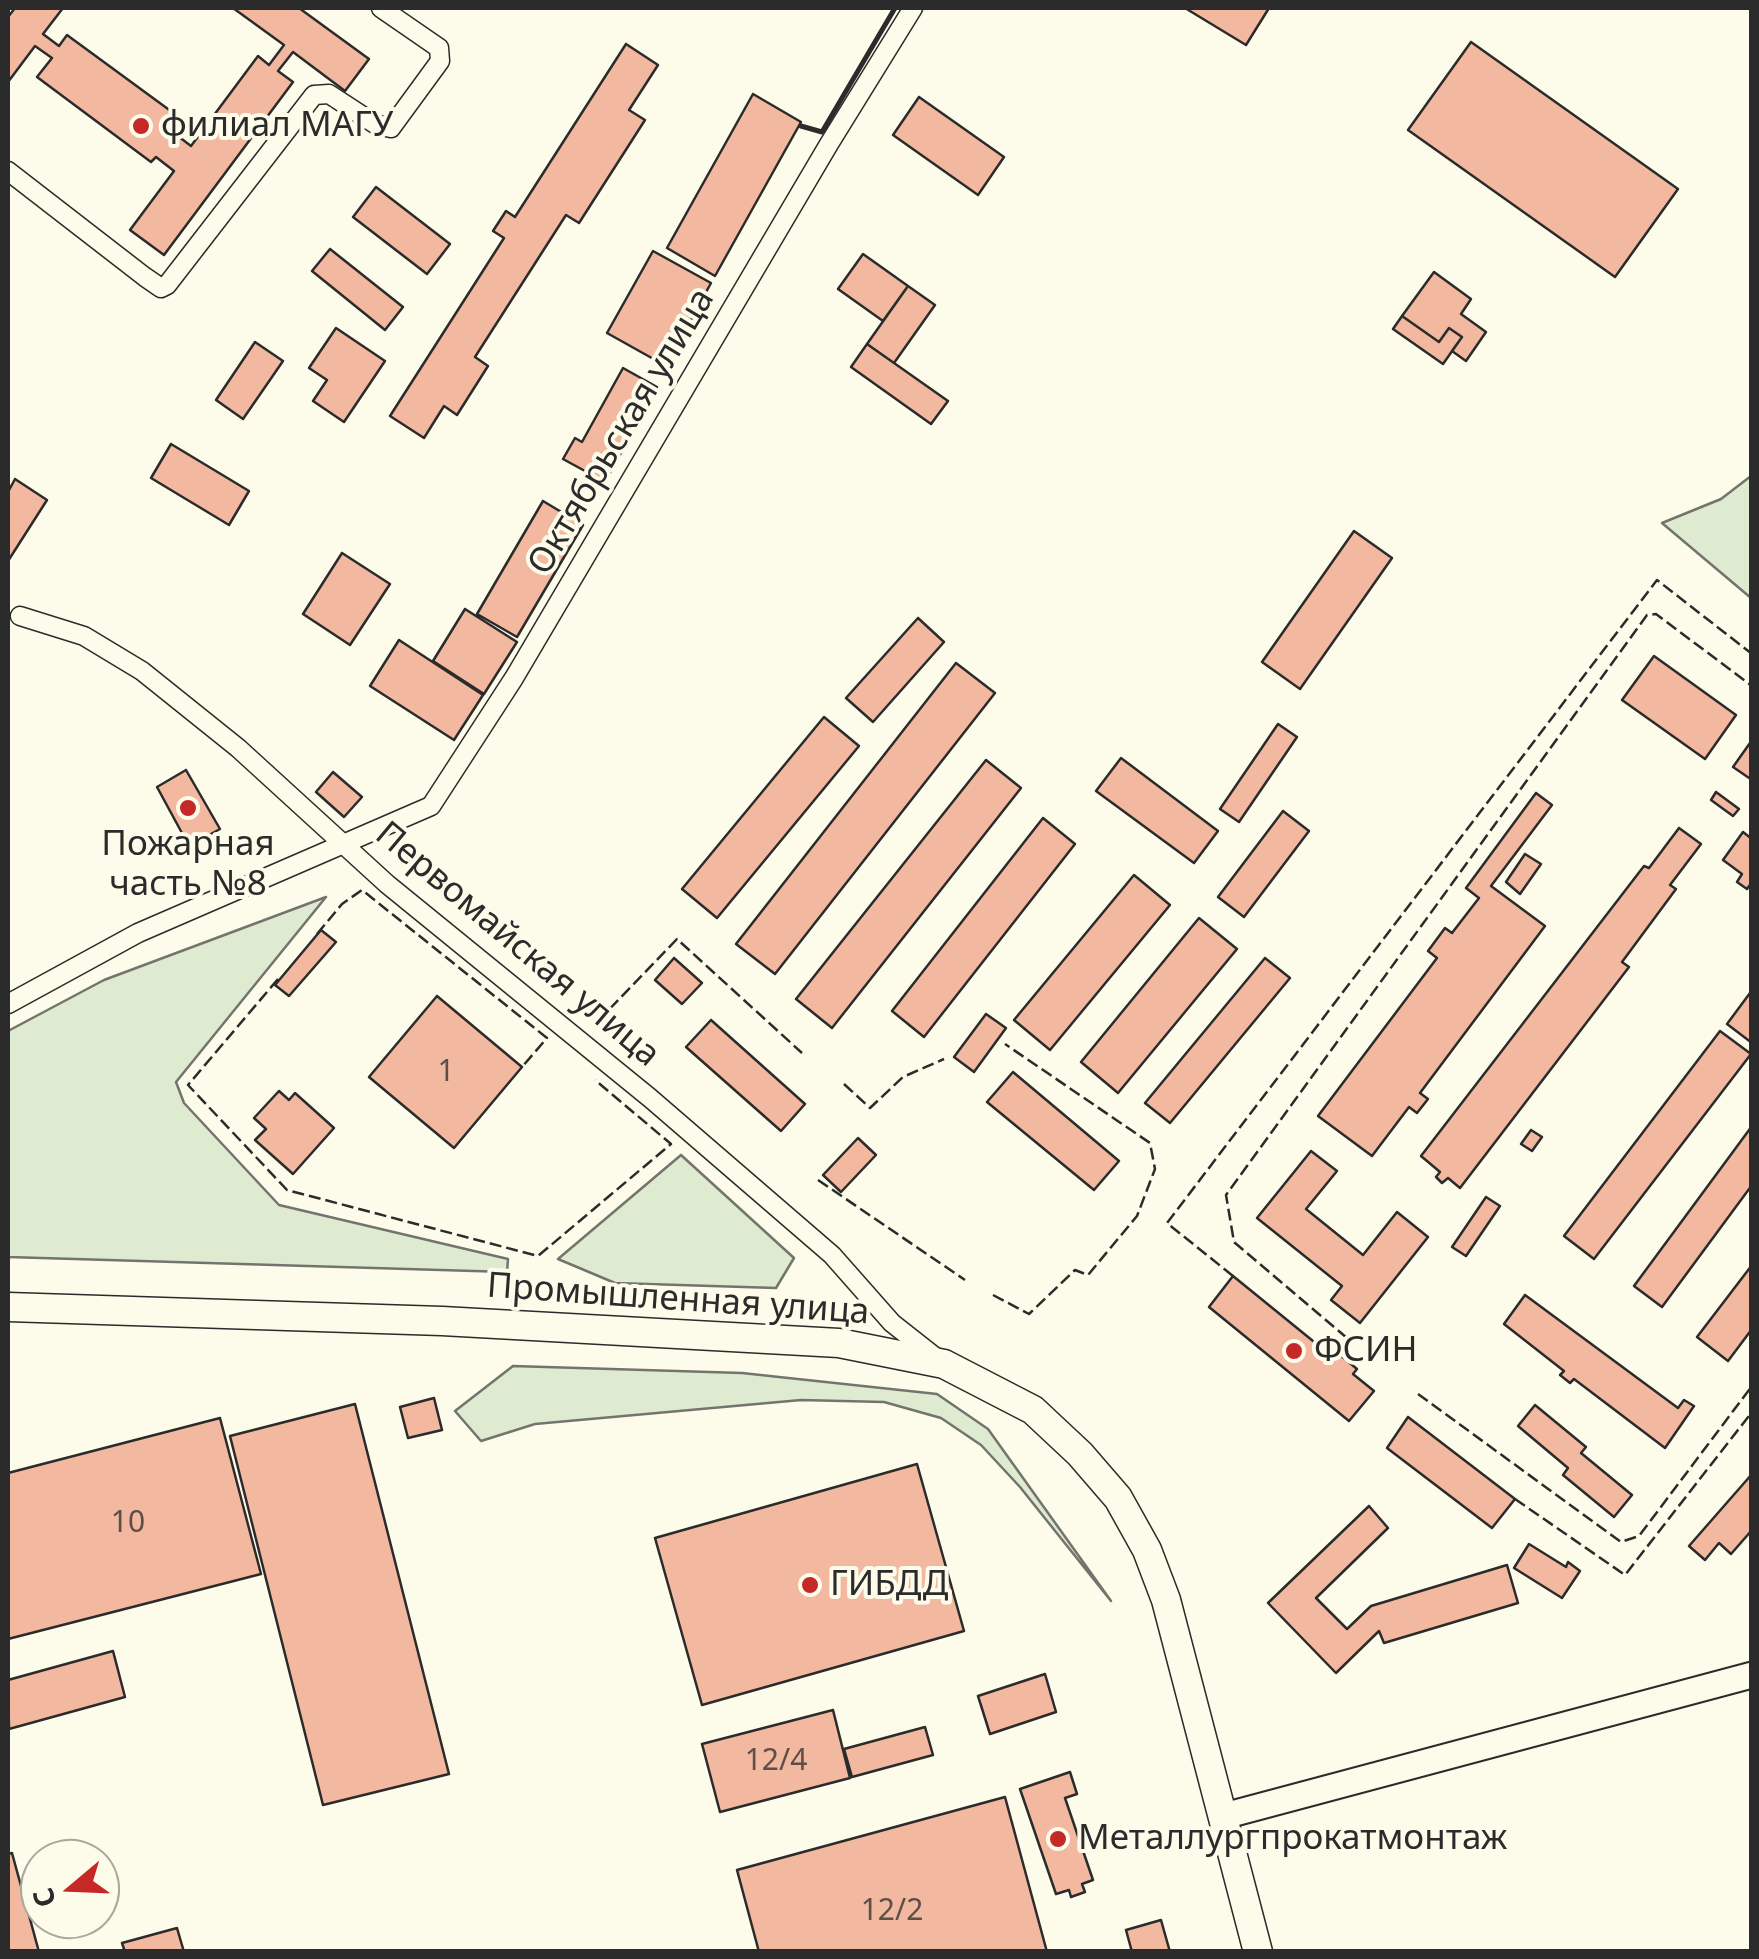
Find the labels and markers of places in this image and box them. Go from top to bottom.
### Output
place label: филиал МАГУ [161,105,393,147]
marker: филиал МАГУ [130,115,152,137]
marker: Пожарная часть №8 [177,797,199,819]
place label: Пожарная часть №8 [101,824,275,906]
place label: ФСИН [1314,1330,1417,1372]
marker: ФСИН [1283,1340,1305,1362]
place label: ГИБДД [830,1564,948,1606]
marker: ГИБДД [799,1574,821,1596]
place label: Металлургпрокатмонтаж [1078,1818,1507,1860]
marker: Металлургпрокатмонтаж [1047,1828,1069,1850]

